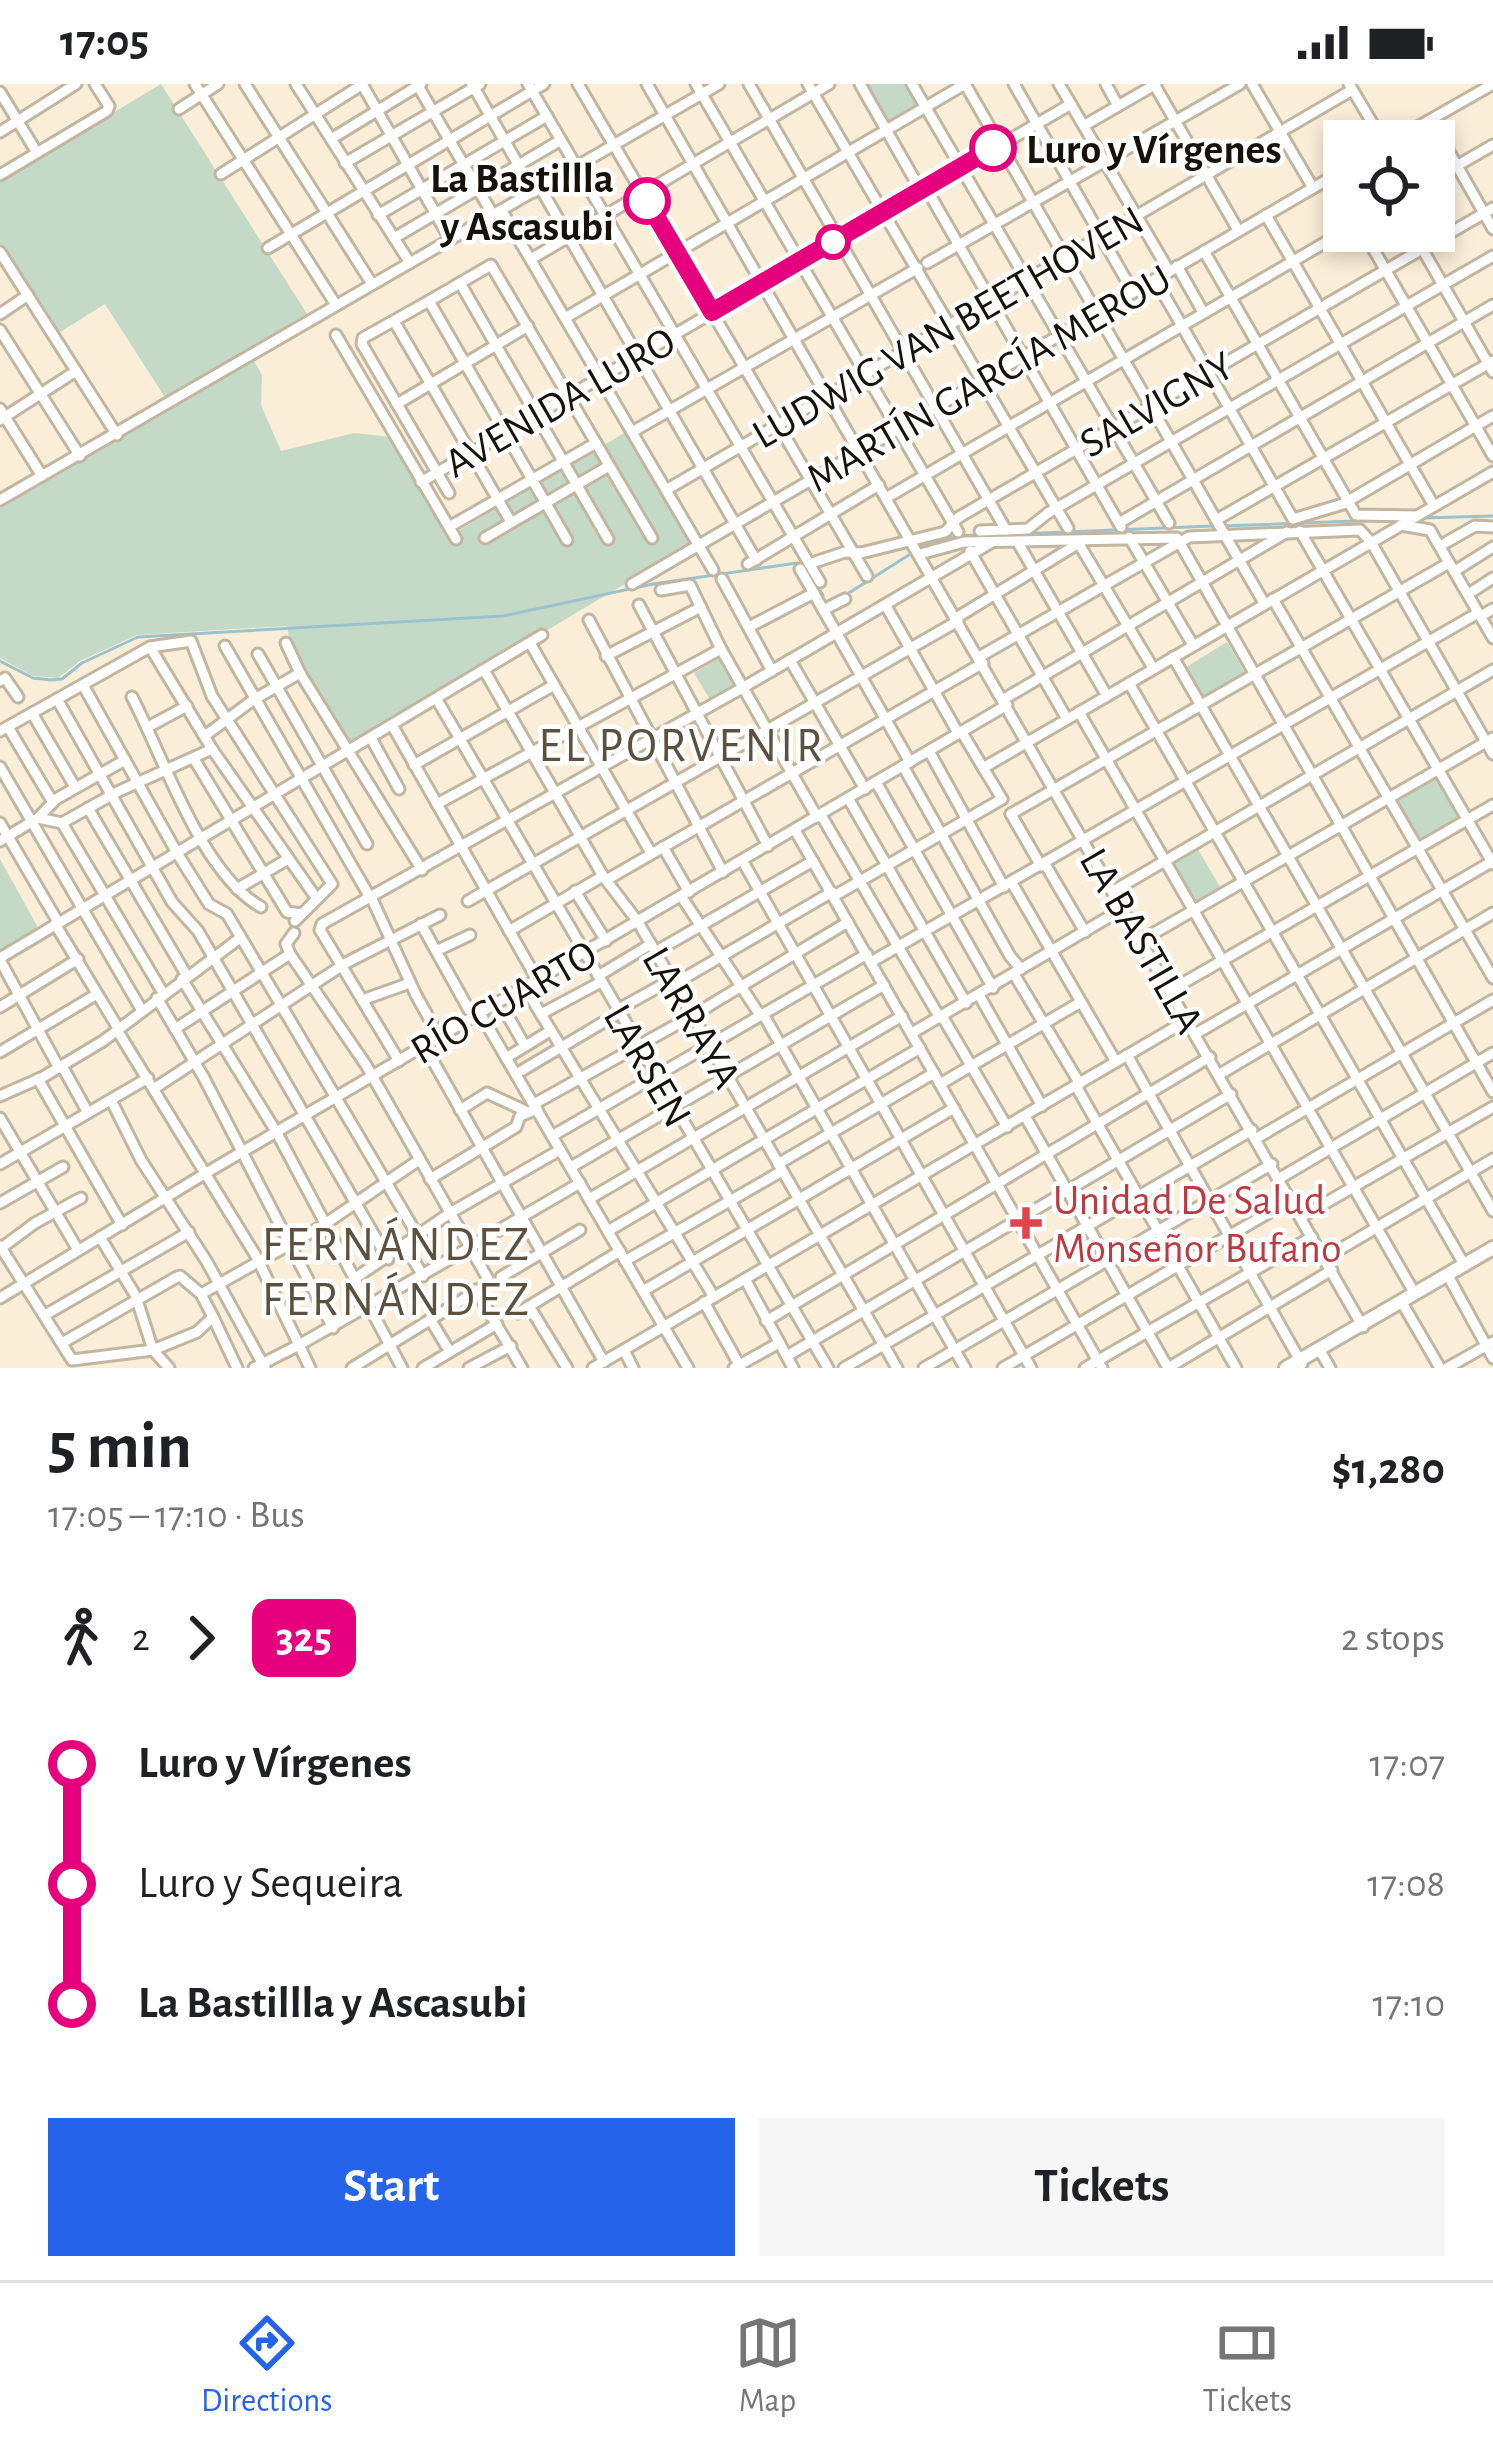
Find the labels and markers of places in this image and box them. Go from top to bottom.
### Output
marker: Luro y Vírgenes [971,126,1015,170]
place label: Luro y Vírgenes [1026,129,1282,171]
place label: La Bastillla y Ascasubi [430,158,614,248]
marker: La Bastillla y Ascasubi [625,179,669,223]
unlabelled marker [817,226,849,258]
place label: Unidad De Salud Monseñor Bufano [1053,1180,1342,1270]
marker: Unidad De Salud Monseñor Bufano [1010,1207,1042,1239]

